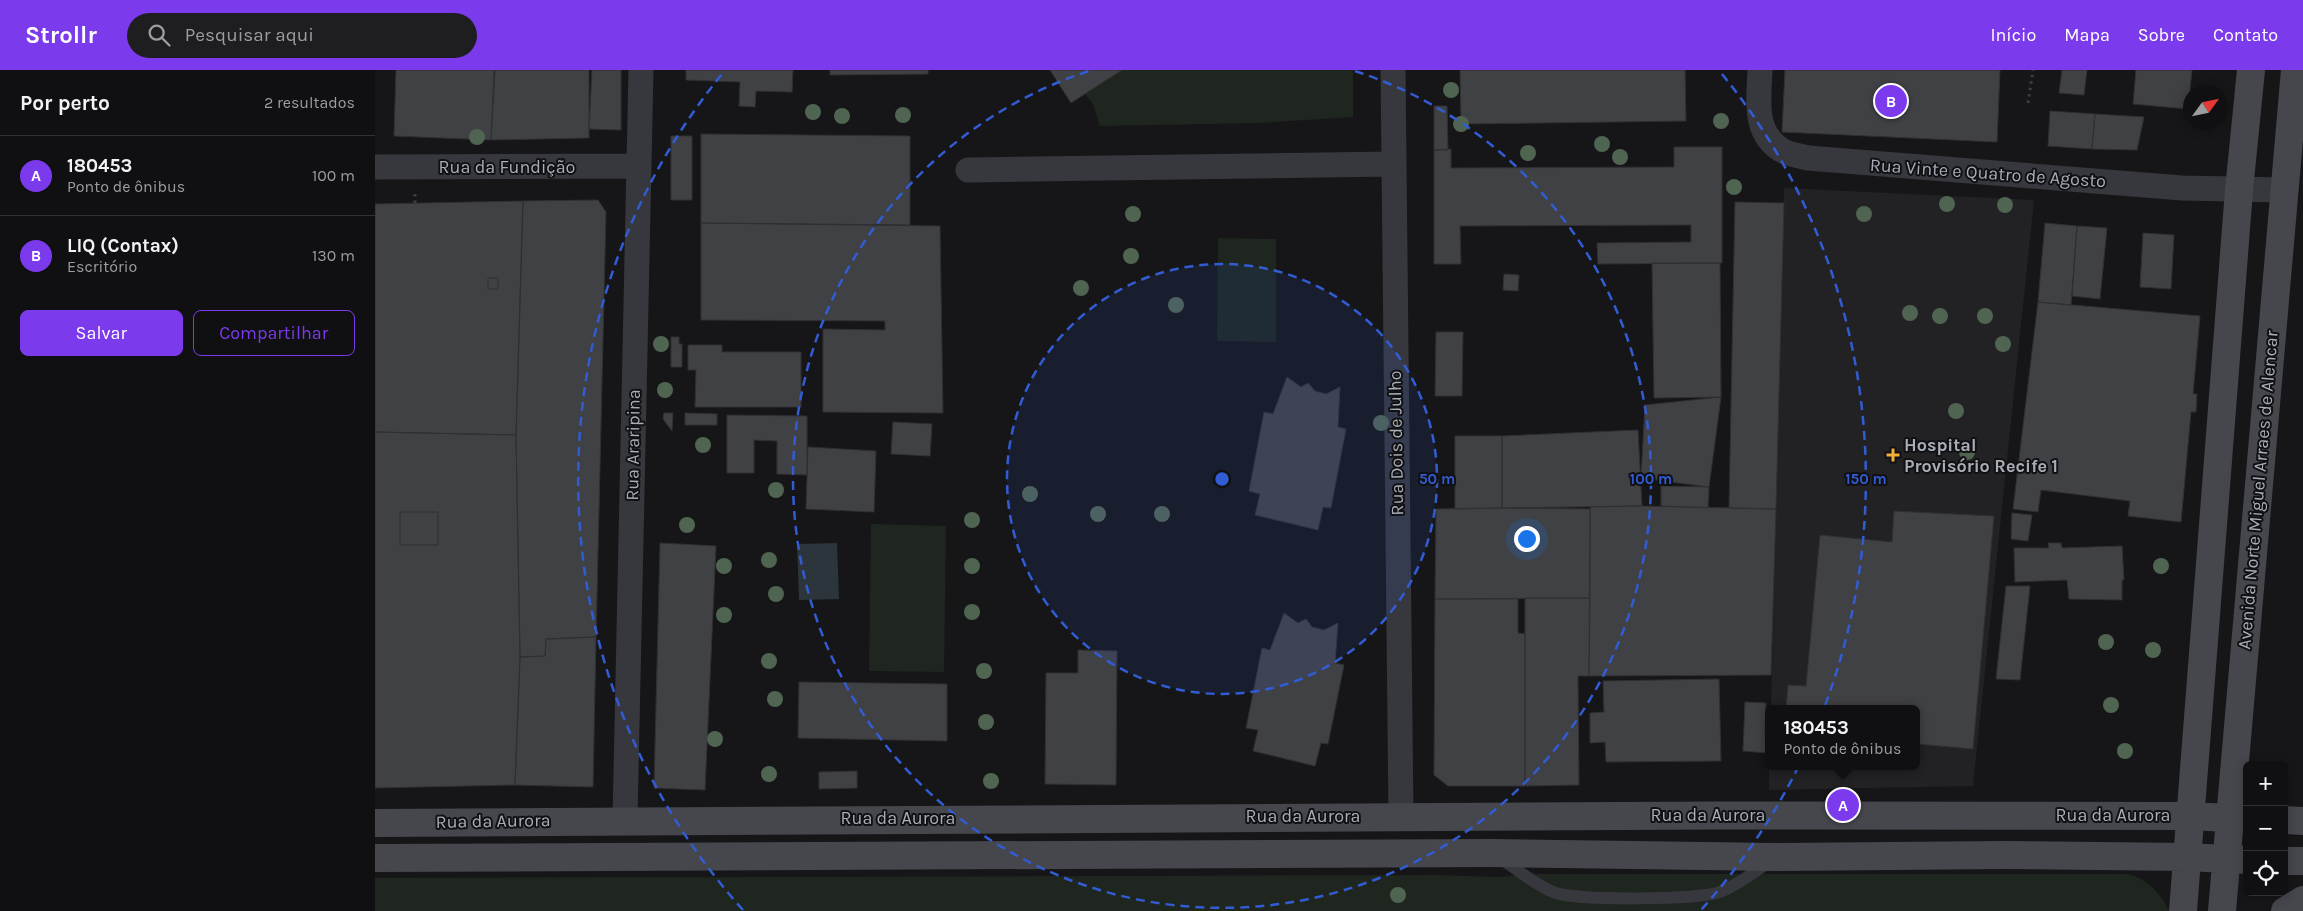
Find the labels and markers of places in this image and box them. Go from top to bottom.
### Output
pin: B [1875,82,1907,120]
place label: Hospital Provisório Recife 1 [1904,434,2058,477]
marker: Hospital Provisório Recife 1 [1886,448,1900,462]
centre of rings [1213,470,1231,488]
pin: A [1827,786,1859,824]

